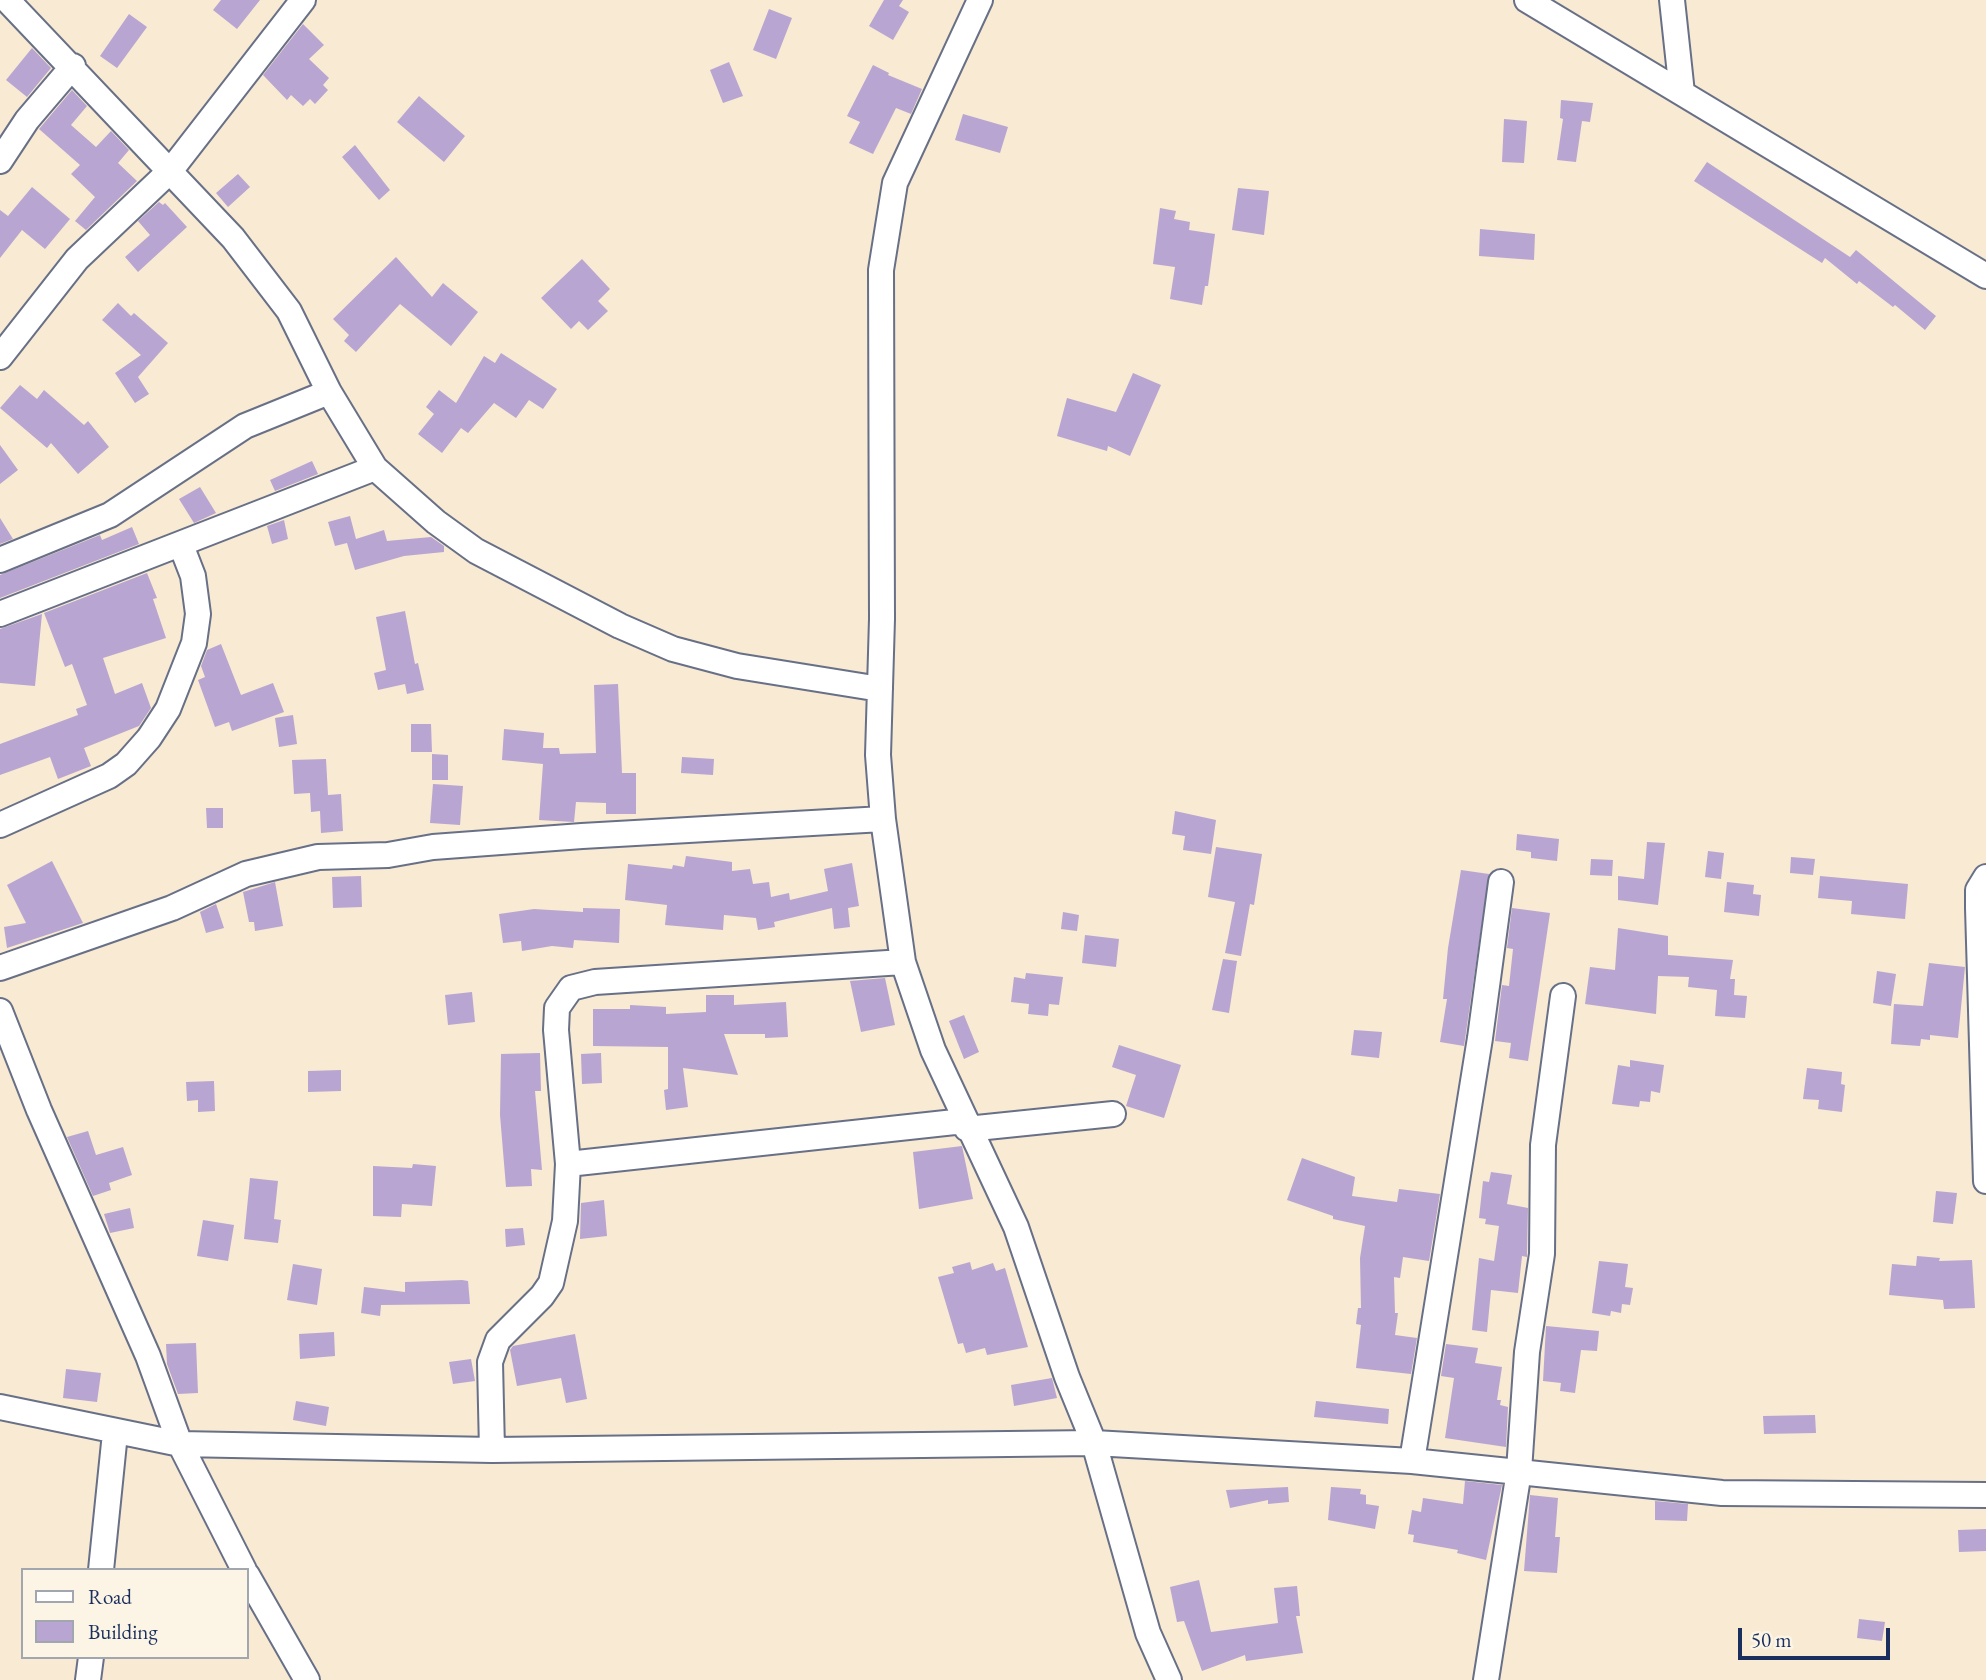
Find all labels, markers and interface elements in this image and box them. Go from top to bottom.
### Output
legend [21,1568,248,1659]
text: Road [88,1583,132,1610]
scale bar [1741,1614,1893,1658]
text: Building [88,1618,158,1645]
text: 50 m [1751,1626,1792,1653]

